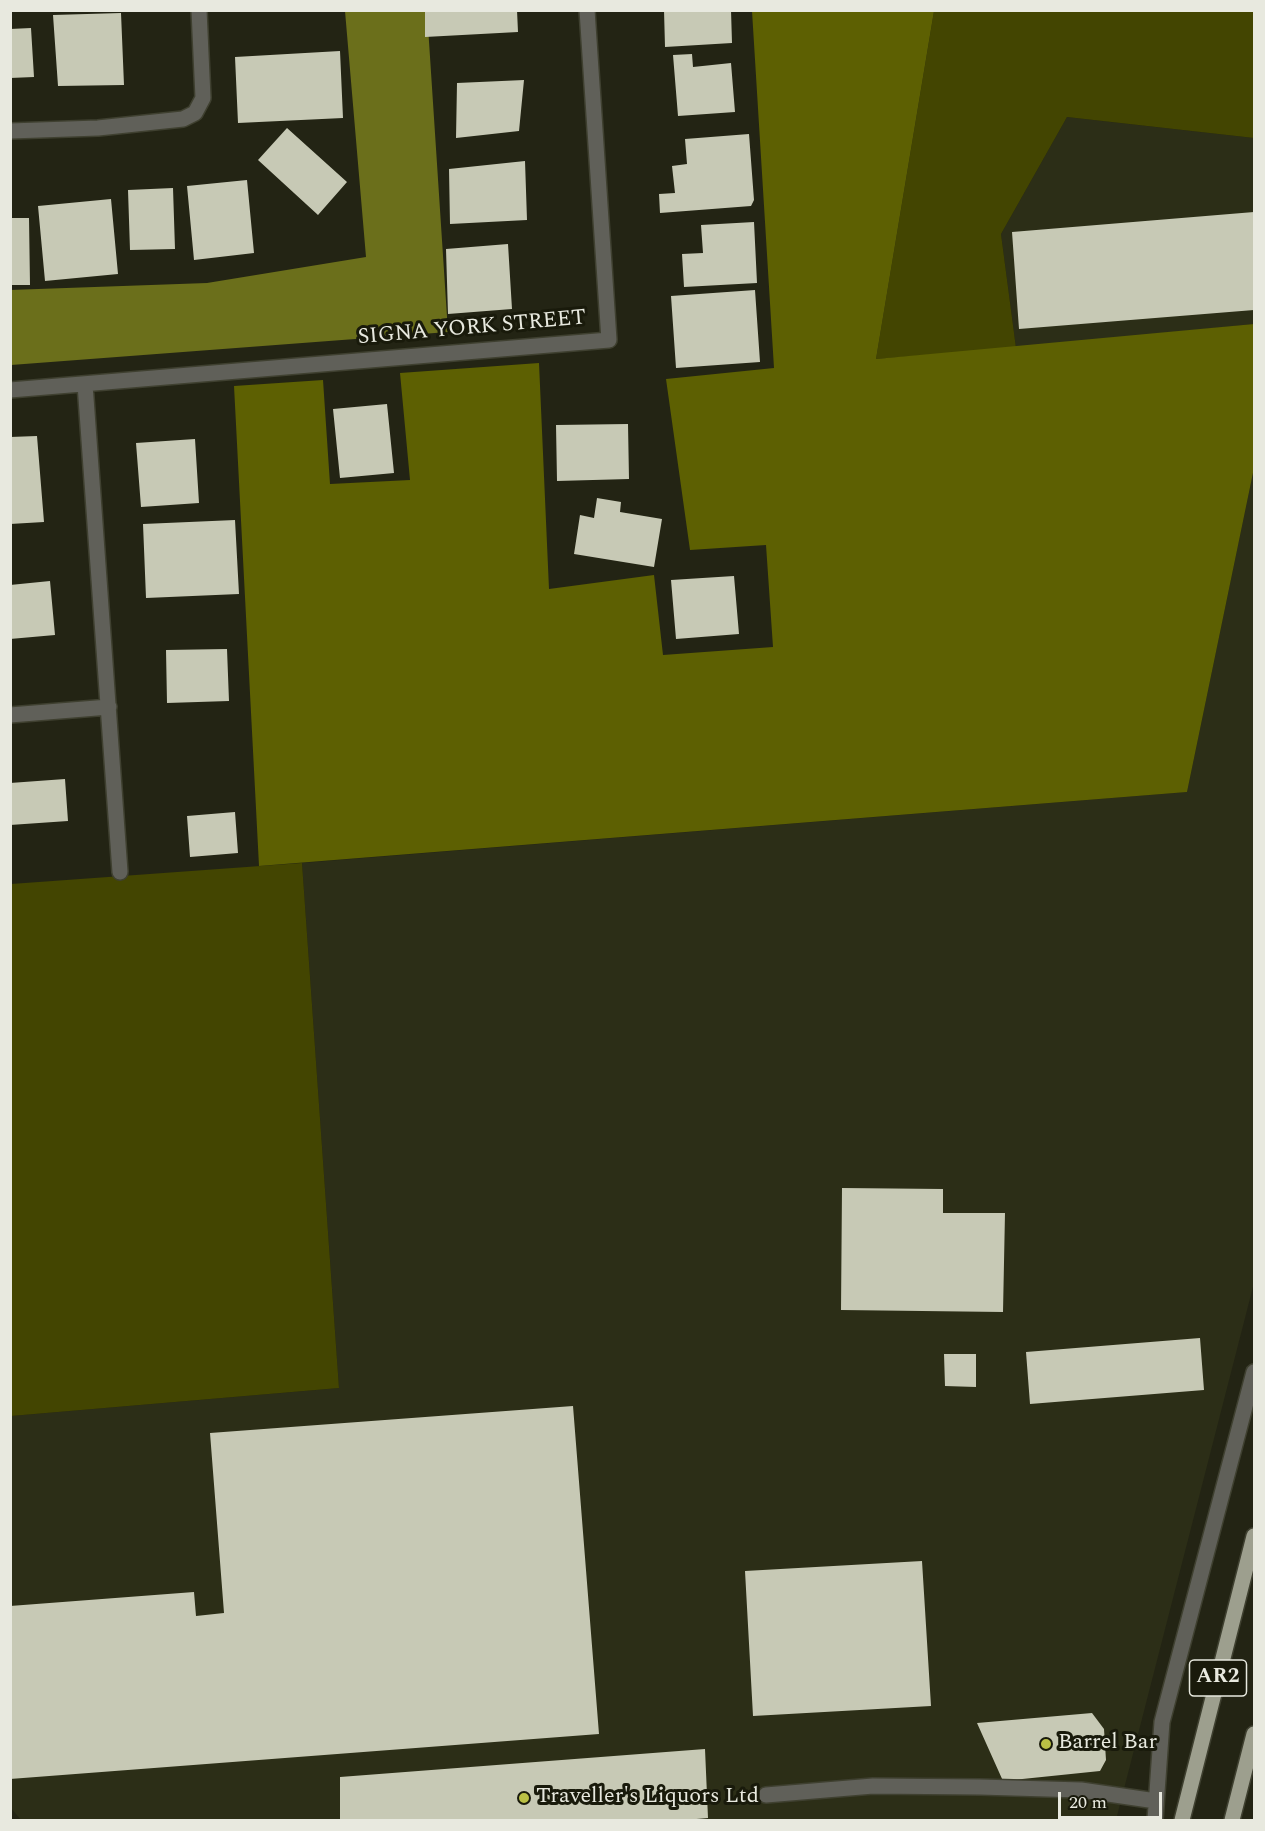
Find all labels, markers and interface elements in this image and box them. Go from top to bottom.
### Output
street label: SIGNA YORK STREET [357,306,587,352]
road number: AR2 [1190,1660,1246,1696]
place label: Barrel Bar [1058,1731,1157,1757]
marker: Barrel Bar [1039,1737,1053,1751]
scale bar [1061,1780,1164,1818]
place label: Traveller's Liquors Ltd [536,1785,759,1811]
text: 20 m [1069,1789,1107,1816]
marker: Traveller's Liquors Ltd [517,1791,531,1805]

